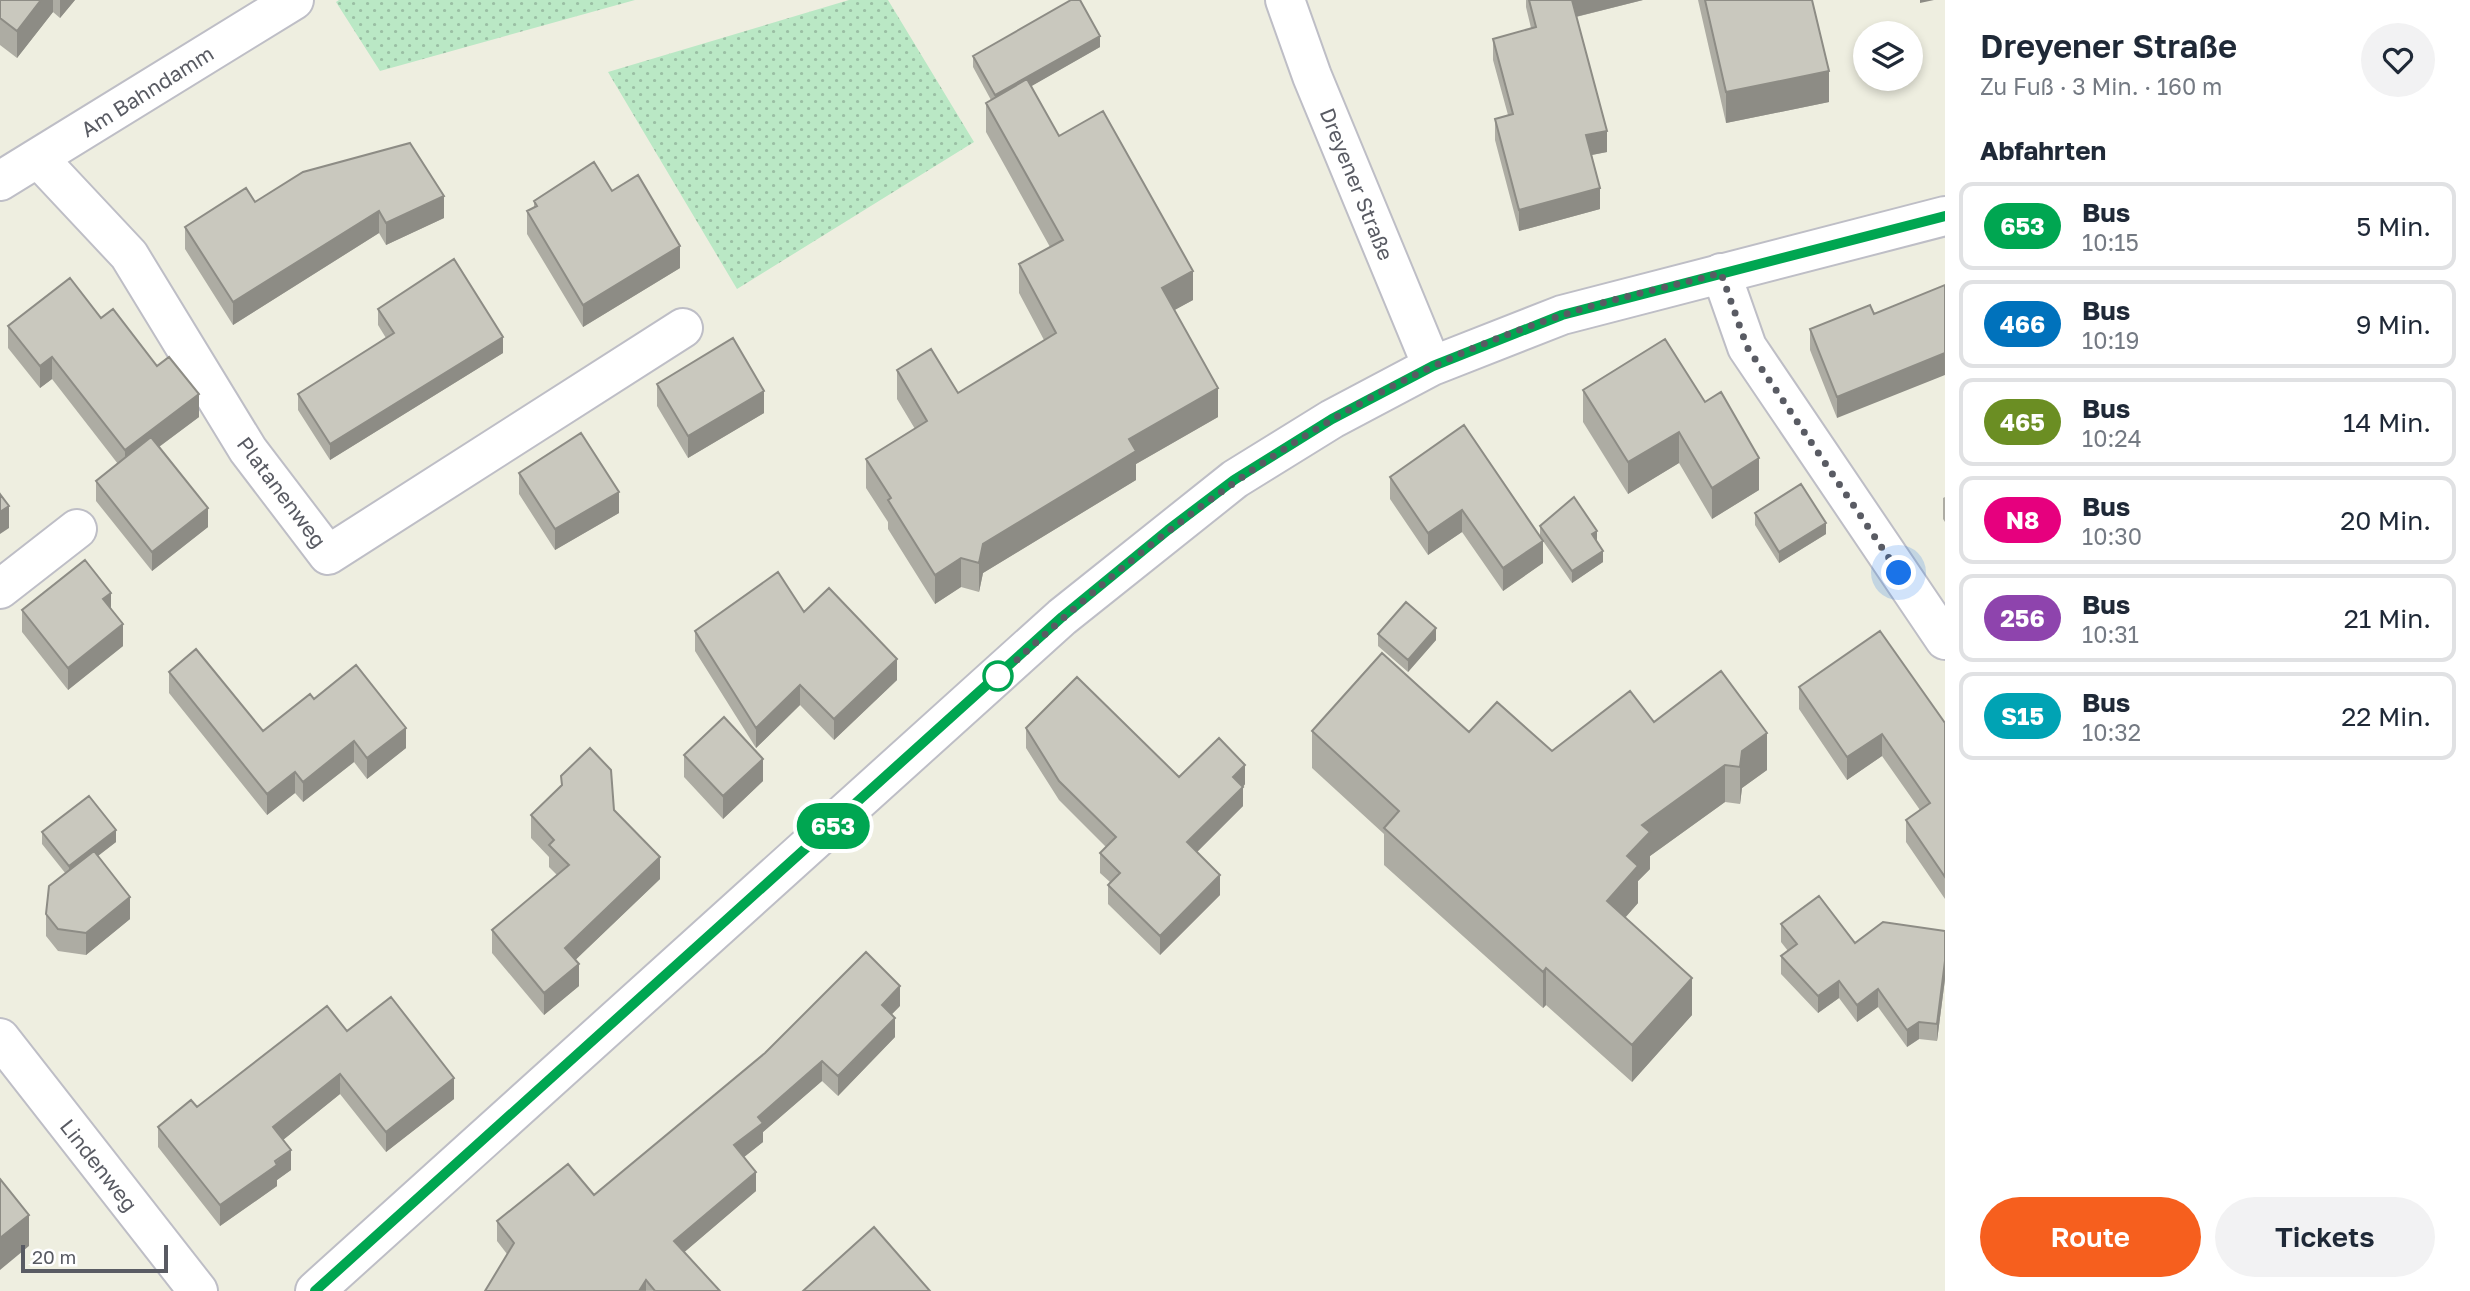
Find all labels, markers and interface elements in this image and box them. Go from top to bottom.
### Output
map controls [1853,21,1923,91]
button: layers [1853,21,1923,91]
button: heart [2361,23,2435,97]
text: Dreyener Straße [1980,26,2237,65]
street label: Am Bahndamm [76,40,218,142]
text: Zu Fuß · 3 Min. · 160 m [1980,72,2222,100]
street label: Dreyener Straße [1315,104,1399,264]
text: Abfahrten [1980,135,2106,166]
text: Bus [2082,197,2130,228]
text: 653 [2000,211,2045,240]
text: 5 Min. [2356,211,2431,242]
text: 10:15 [2082,228,2139,256]
text: Bus [2082,295,2130,326]
text: 466 [2000,309,2045,338]
text: 9 Min. [2356,309,2431,340]
text: 10:19 [2082,326,2139,354]
text: Bus [2082,393,2130,424]
text: 465 [2000,407,2045,436]
text: 14 Min. [2343,407,2431,438]
text: 10:24 [2082,424,2142,452]
street label: Platanenweg [232,431,332,553]
text: Bus [2082,491,2130,522]
text: N8 [2006,505,2039,534]
text: 20 Min. [2340,505,2431,536]
text: 10:30 [2082,522,2142,550]
your location [1881,555,1916,590]
text: Bus [2082,589,2130,620]
text: 256 [2000,603,2045,632]
text: 21 Min. [2344,603,2431,634]
text: 10:31 [2082,620,2139,648]
unlabelled marker [983,661,1013,691]
text: Bus [2082,687,2130,718]
text: S15 [2001,701,2044,730]
text: 22 Min. [2341,701,2431,732]
text: 10:32 [2082,718,2141,746]
line badge: 653 [793,803,873,849]
text: 653 [811,811,855,840]
street label: Lindenweg [55,1114,143,1216]
button: Route [1980,1197,2201,1277]
button: Tickets [2215,1197,2435,1277]
scale bar [21,1242,168,1274]
text: 20 m [32,1245,76,1268]

